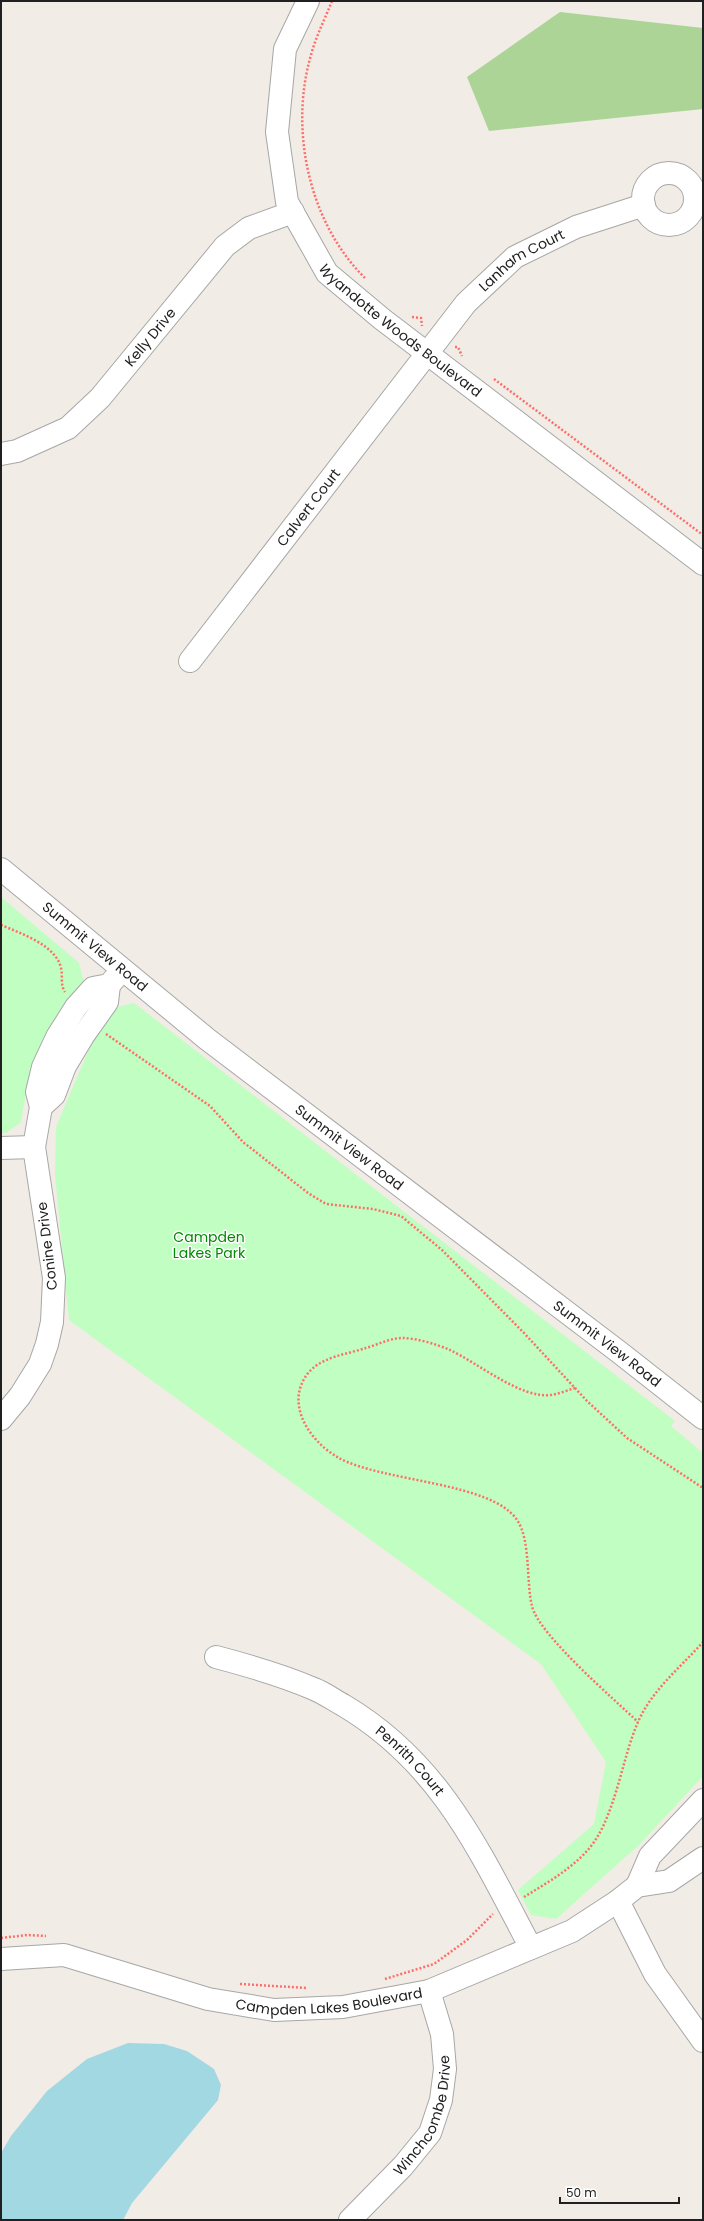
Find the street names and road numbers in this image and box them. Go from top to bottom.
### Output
street label: Lanham Court [474,224,568,296]
street label: Wyandotte Woods Boulevard [314,260,486,402]
street label: Kelly Drive [120,303,181,371]
street label: Calvert Court [272,464,345,550]
street label: Summit View Road [38,897,152,996]
street label: Summit View Road [291,1099,408,1195]
street label: Conine Drive [32,1200,62,1291]
street label: Summit View Road [549,1295,666,1392]
street label: Penrith Court [371,1721,449,1800]
street label: Campden Lakes Boulevard [234,1982,424,2020]
street label: Winchcombe Drive [389,2054,455,2180]

